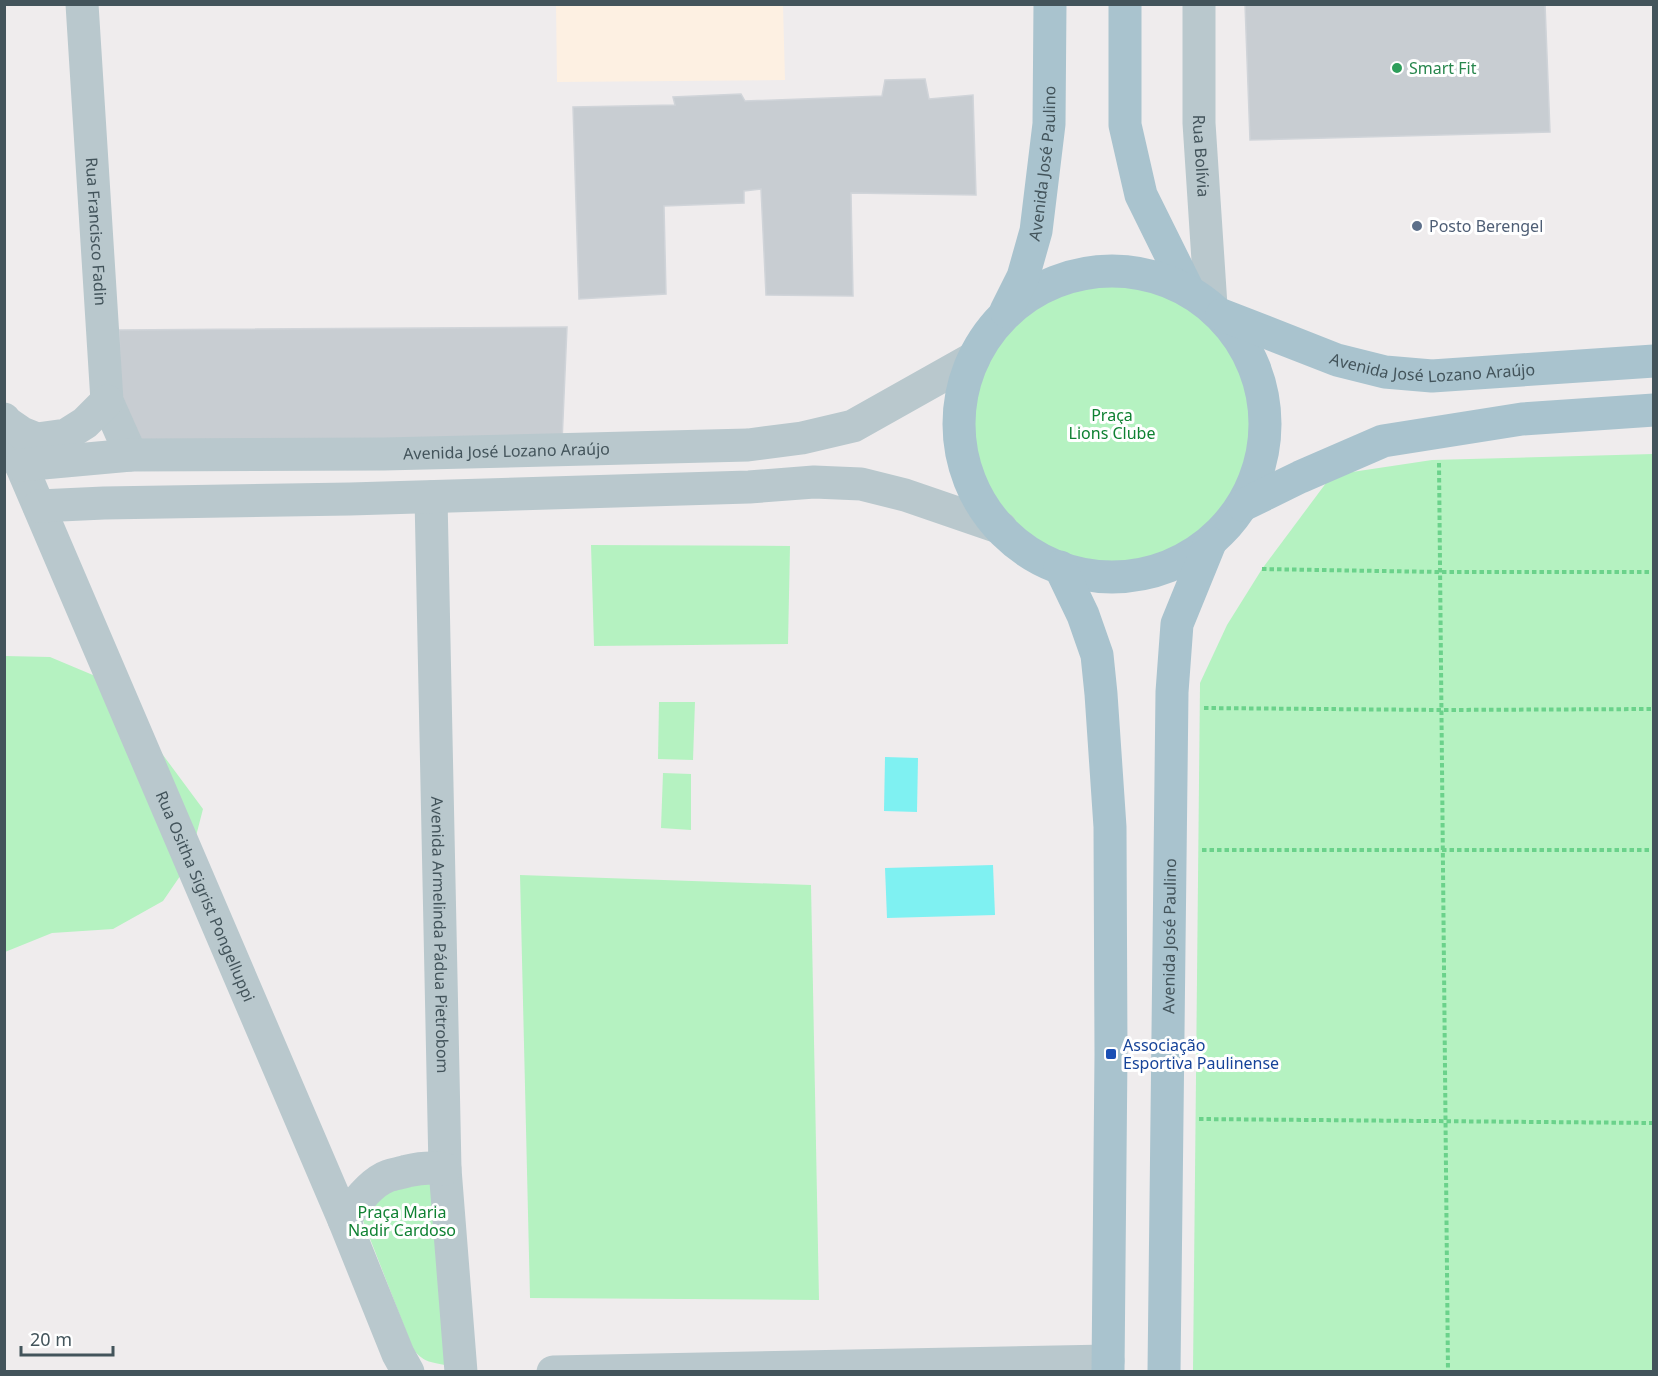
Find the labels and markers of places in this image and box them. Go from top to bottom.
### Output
place label: Smart Fit [1409,57,1477,79]
marker: Smart Fit [1390,61,1404,75]
place label: Posto Berengel [1429,215,1543,237]
marker: Posto Berengel [1410,219,1424,233]
place label: Associação Esportiva Paulinense [1123,1034,1279,1074]
marker: Associação Esportiva Paulinense [1104,1047,1118,1061]

